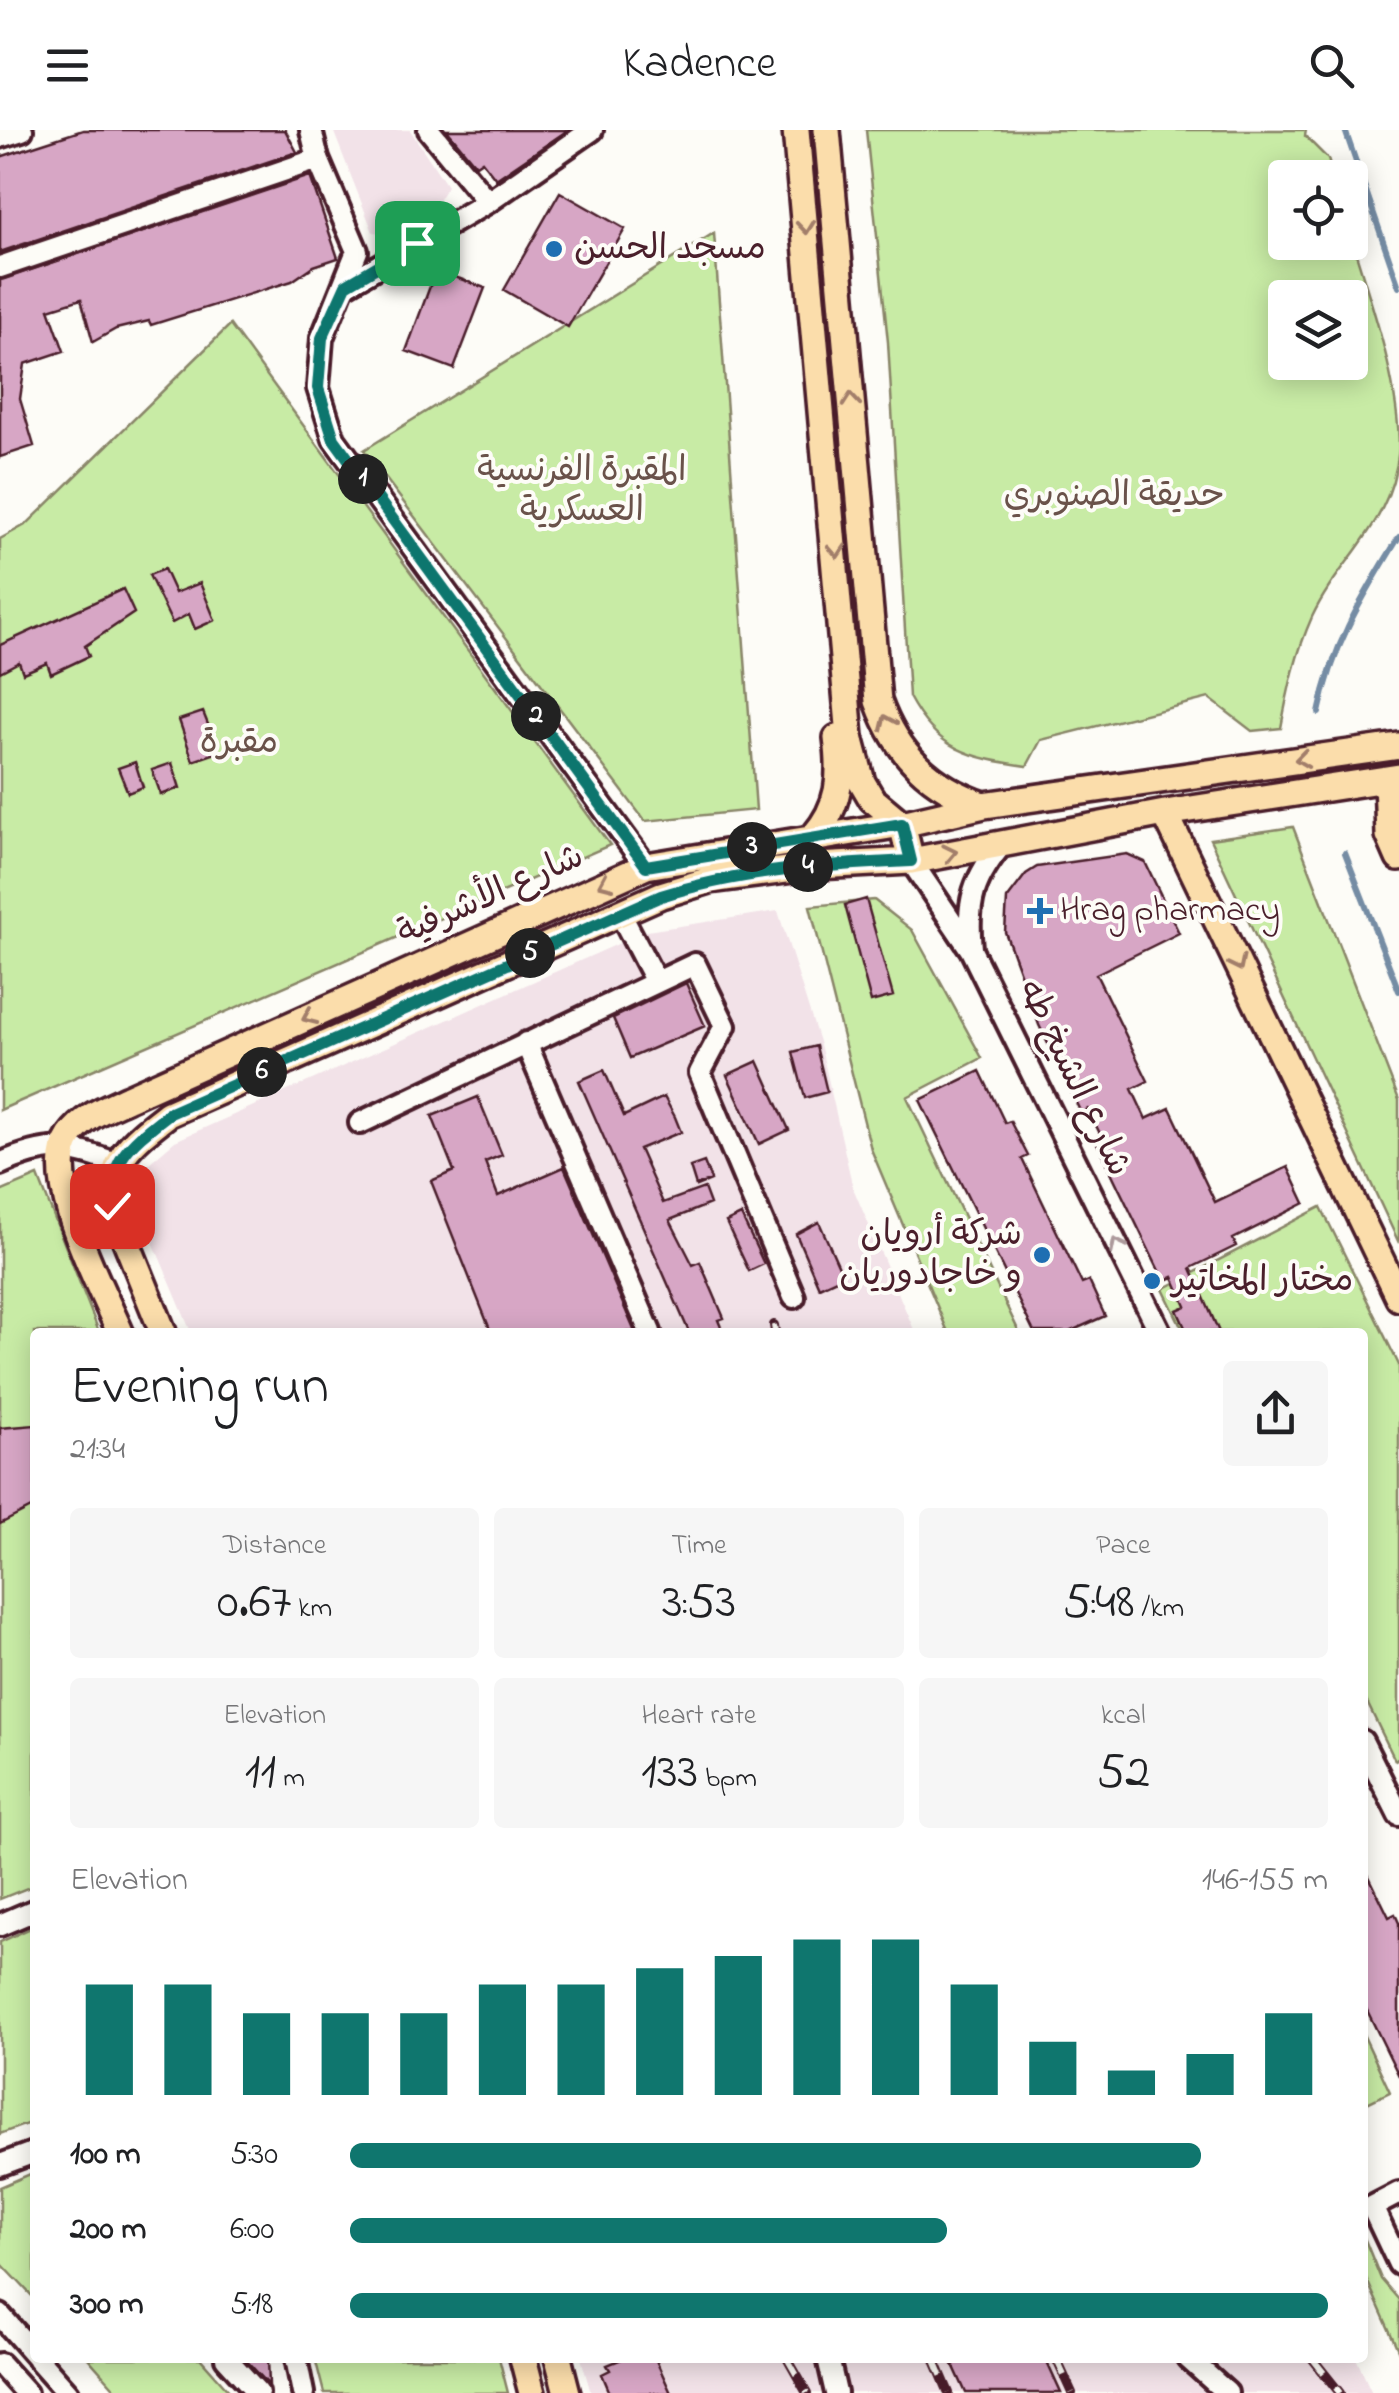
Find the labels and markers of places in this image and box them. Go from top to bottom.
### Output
pin [375,201,460,286]
place label: مسجد الحسن [574,224,766,275]
marker: مسجد الحسن [543,238,565,260]
pin: 1 [338,454,388,504]
pin: 2 [511,691,561,741]
pin: 3 [727,822,777,872]
pin: 4 [783,842,833,892]
place label: Hrag pharmacy [1060,886,1280,937]
marker: Hrag pharmacy [1029,900,1051,922]
pin: 5 [505,928,555,978]
pin: 6 [237,1047,287,1097]
pin [70,1164,155,1249]
place label: شركة أرويان و خاجادوريان [839,1210,1022,1301]
marker: شركة أرويان و خاجادوريان [1031,1244,1053,1266]
place label: مختار المخاتير [1169,1256,1353,1307]
marker: مختار المخاتير [1141,1270,1163,1292]

